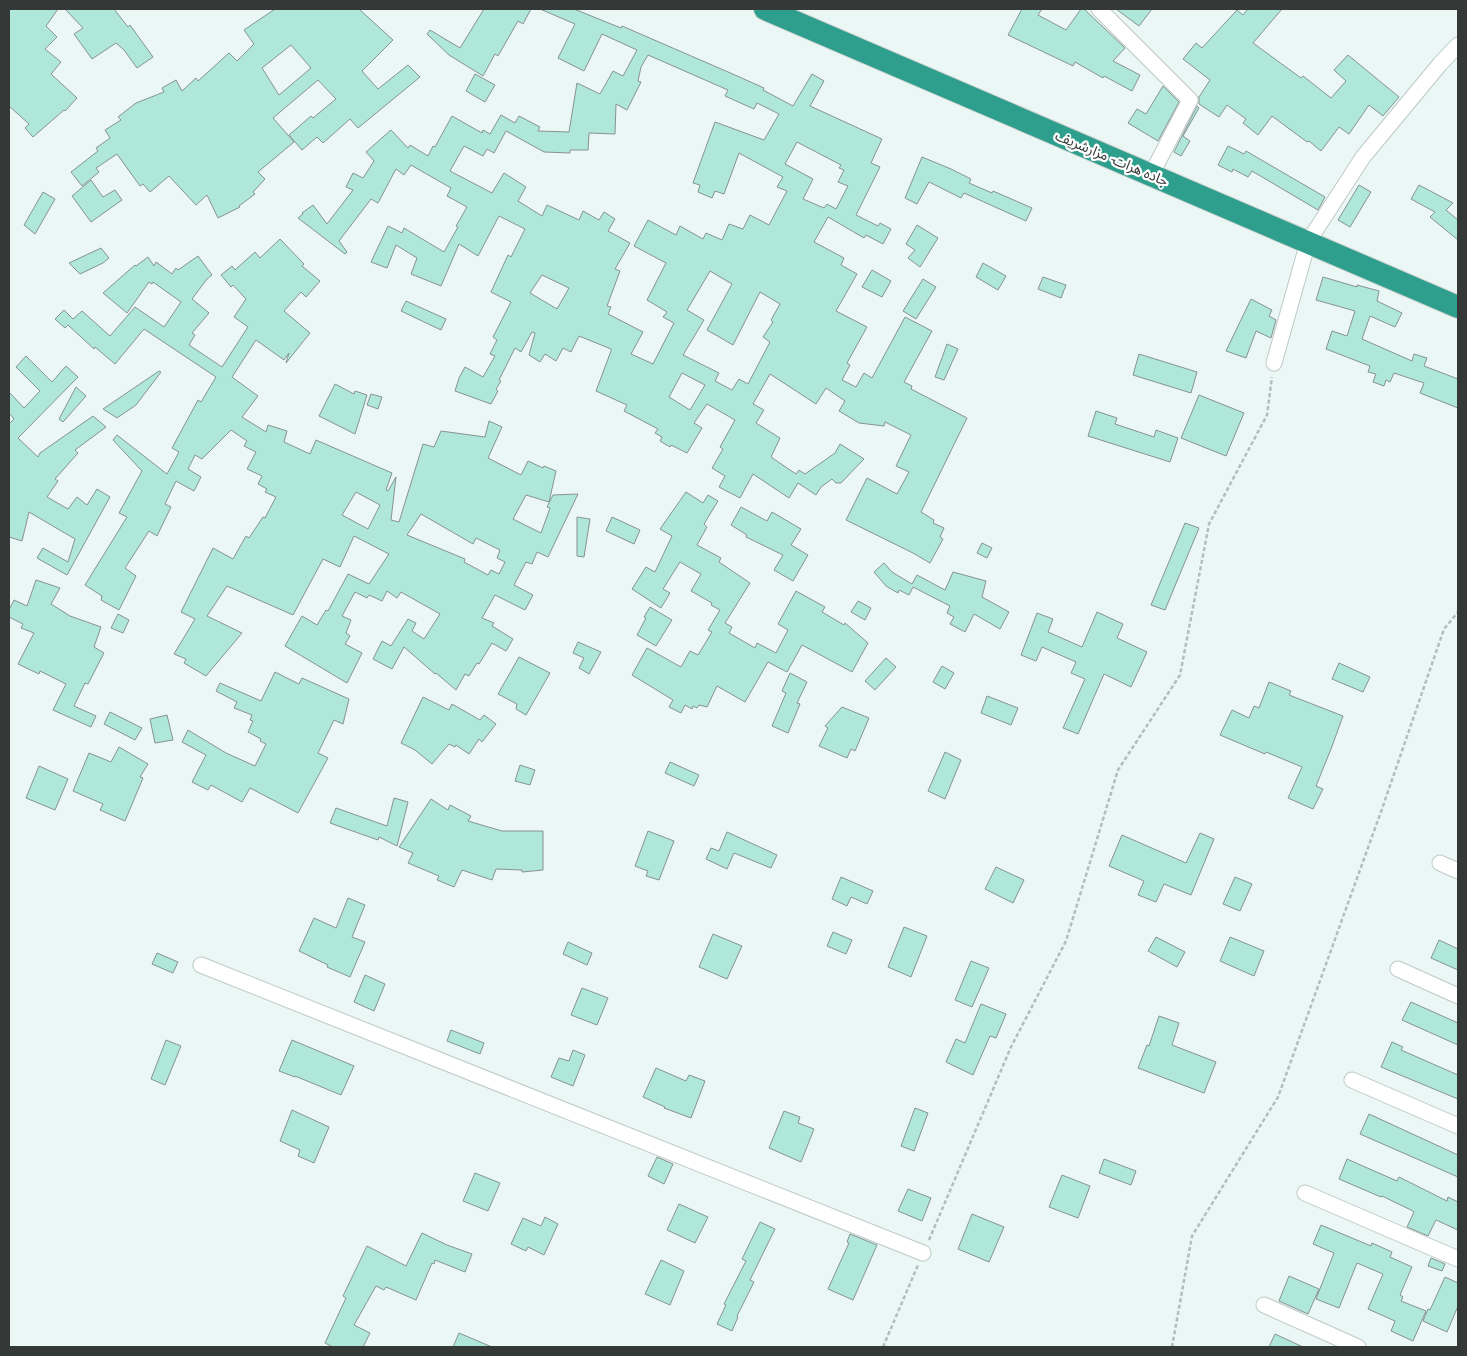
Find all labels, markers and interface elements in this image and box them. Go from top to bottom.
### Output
street label: جاده هرات- مزارشریف [1053,127,1171,190]

